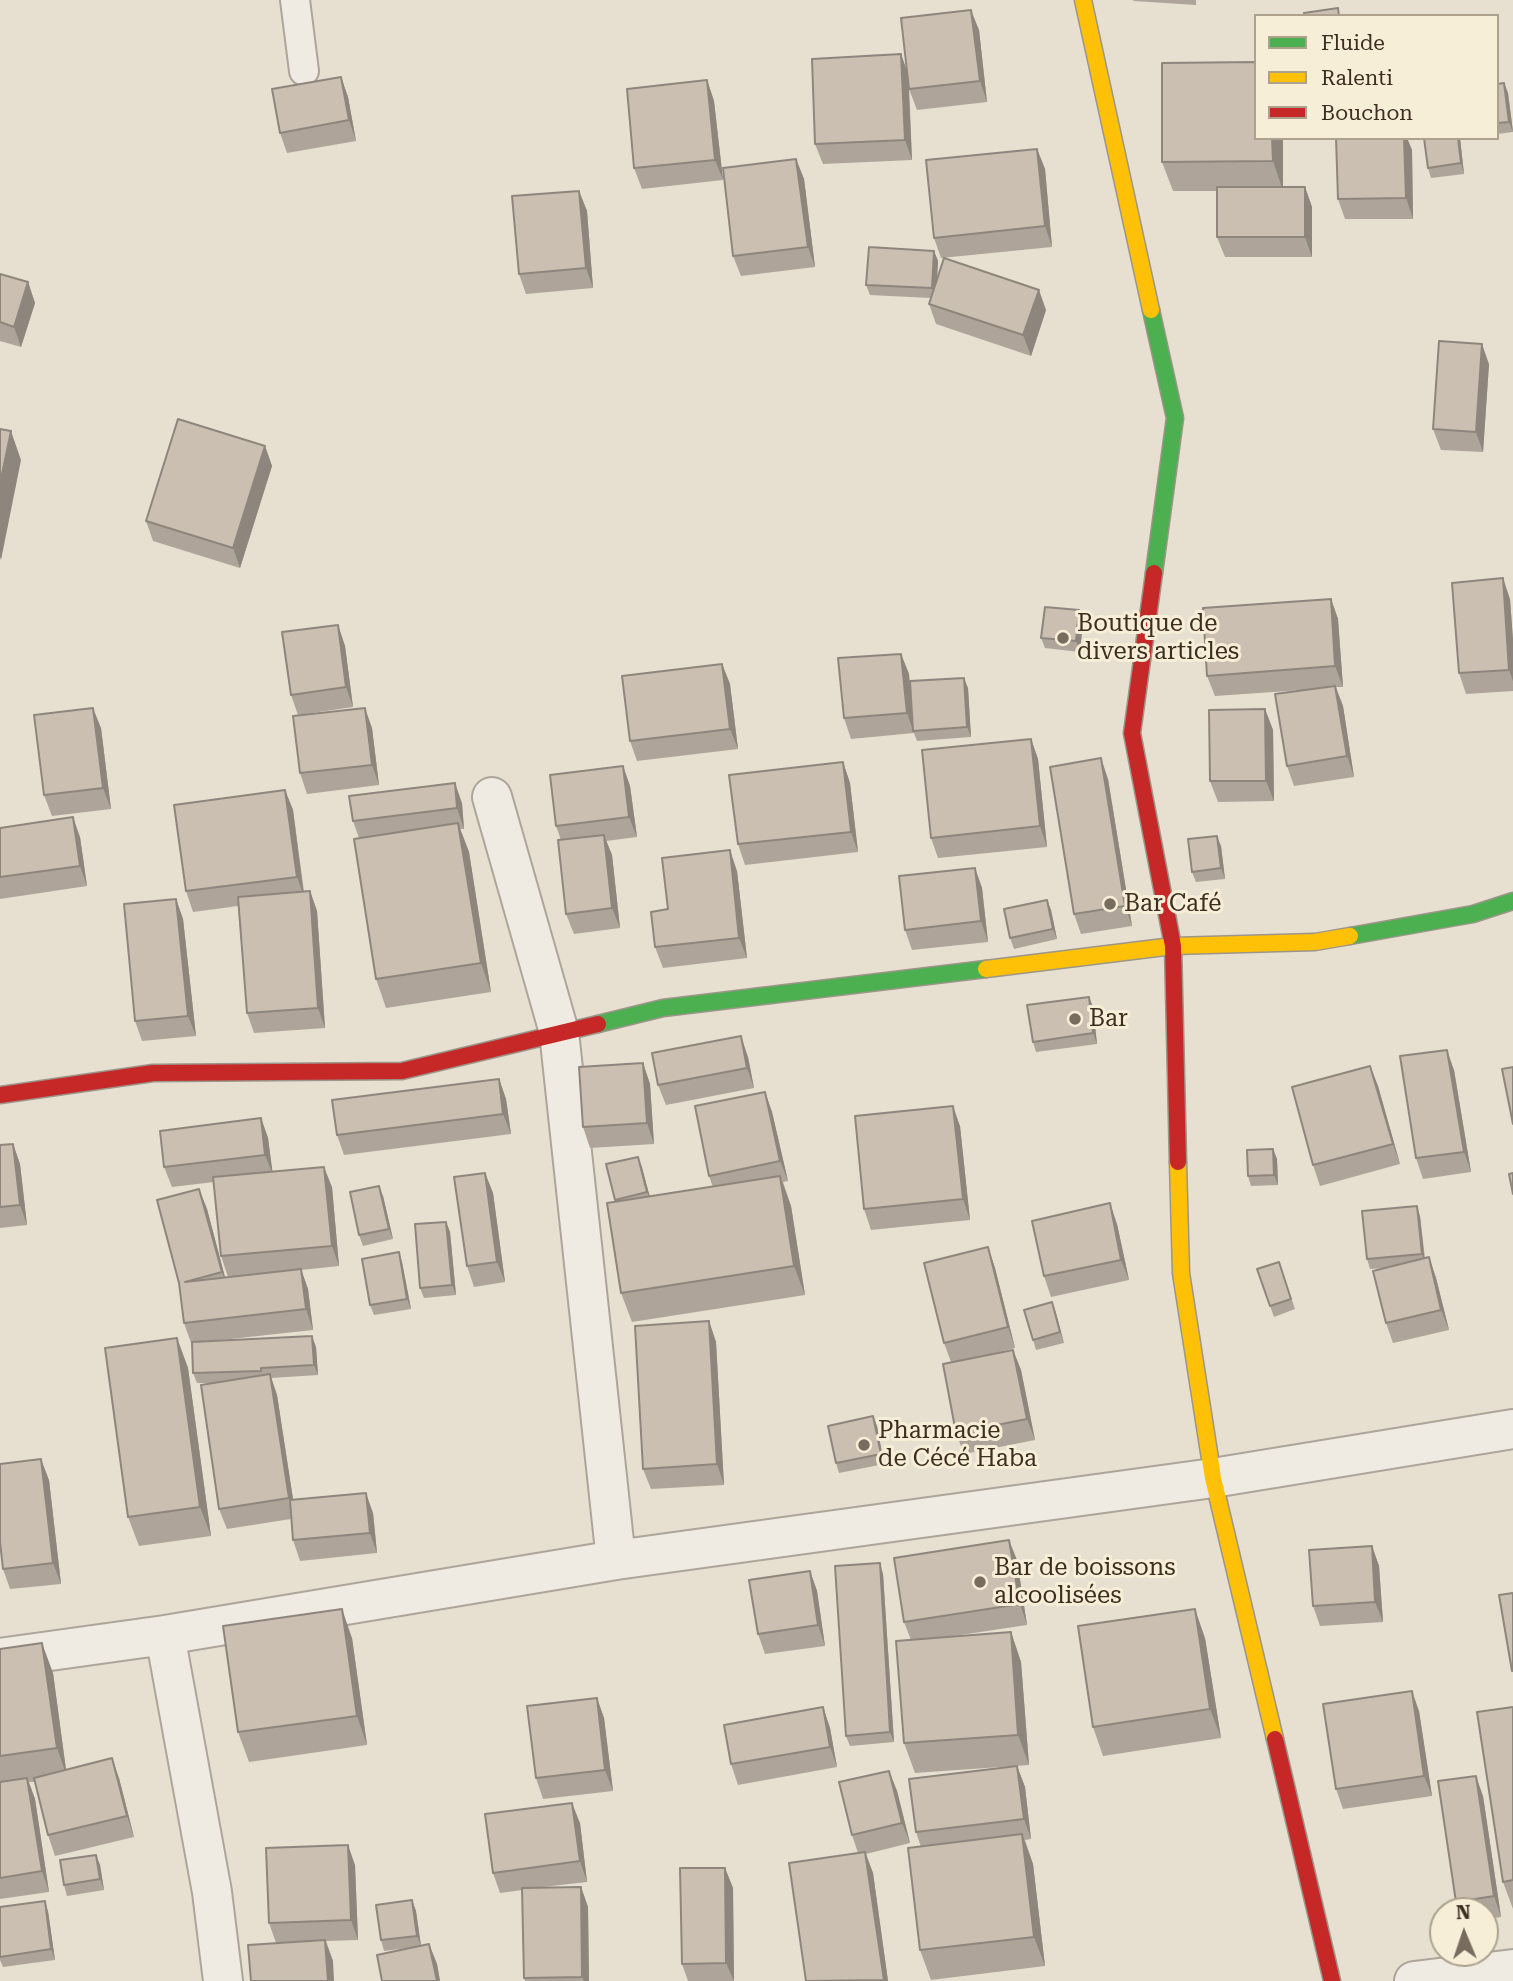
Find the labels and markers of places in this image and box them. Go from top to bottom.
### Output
place label: Boutique de divers articles [1077,610,1239,666]
marker: Boutique de divers articles [1055,630,1071,646]
place label: Bar Café [1124,890,1222,918]
marker: Bar Café [1102,896,1118,912]
place label: Bar [1089,1005,1128,1033]
marker: Bar [1067,1011,1083,1027]
place label: Pharmacie de Cécé Haba [878,1417,1037,1473]
marker: Pharmacie de Cécé Haba [856,1437,872,1453]
place label: Bar de boissons alcoolisées [994,1554,1176,1610]
marker: Bar de boissons alcoolisées [972,1574,988,1590]

